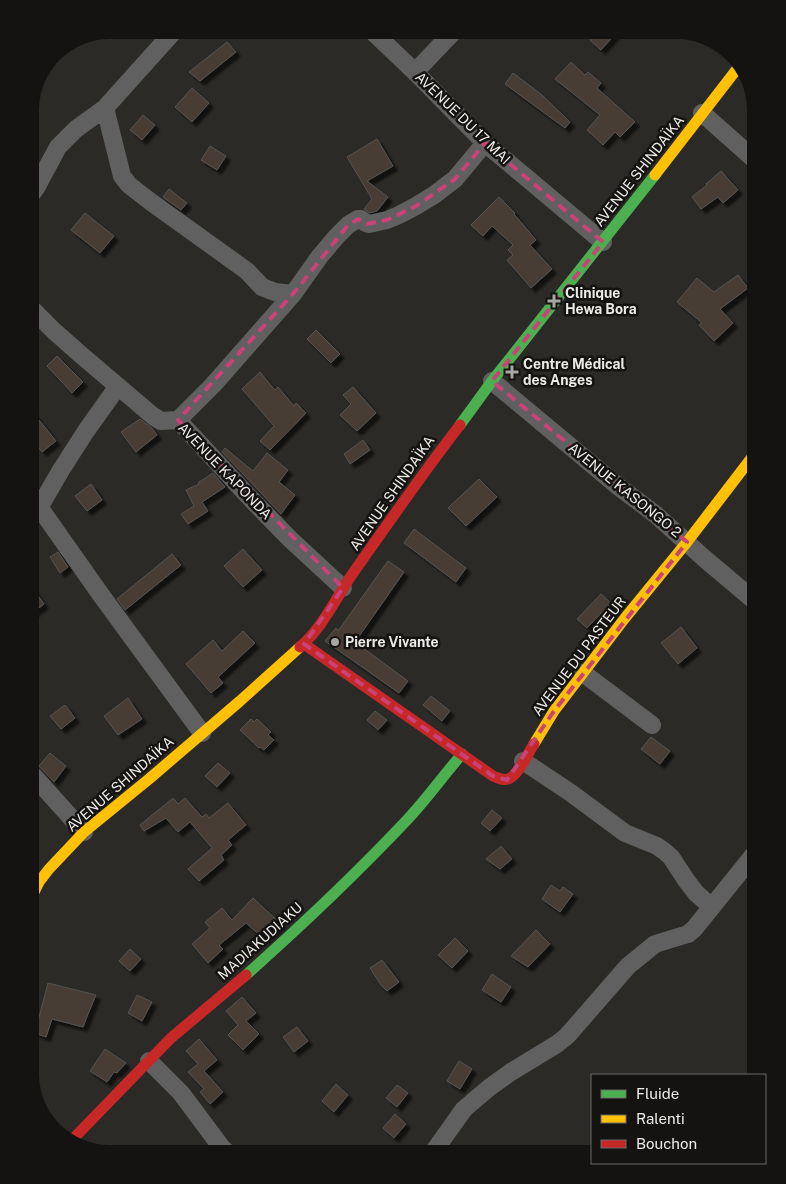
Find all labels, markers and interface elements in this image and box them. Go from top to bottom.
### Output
street label: AVENUE DU 17 MAI [412,69,514,167]
street label: AVENUE SHINDAÏKA [589,111,687,230]
place label: Clinique Hewa Bora [565,285,637,317]
marker: Clinique Hewa Bora [547,294,561,308]
place label: Centre Médical des Anges [523,356,626,388]
marker: Centre Médical des Anges [505,365,519,379]
street label: AVENUE KAPONDA [175,420,275,523]
street label: AVENUE SHINDAÏKA [345,431,438,553]
street label: AVENUE KASONGO 2 [565,440,685,540]
street label: AVENUE DU PASTEUR [529,593,629,719]
place label: Pierre Vivante [345,634,439,650]
marker: Pierre Vivante [329,636,341,648]
street label: AVENUE SHINDAÏKA [62,732,177,835]
street label: MADIAKUDIAKU [215,899,305,983]
legend [591,1074,766,1164]
text: Fluide [636,1085,679,1102]
text: Ralenti [636,1110,685,1127]
text: Bouchon [636,1135,697,1152]

